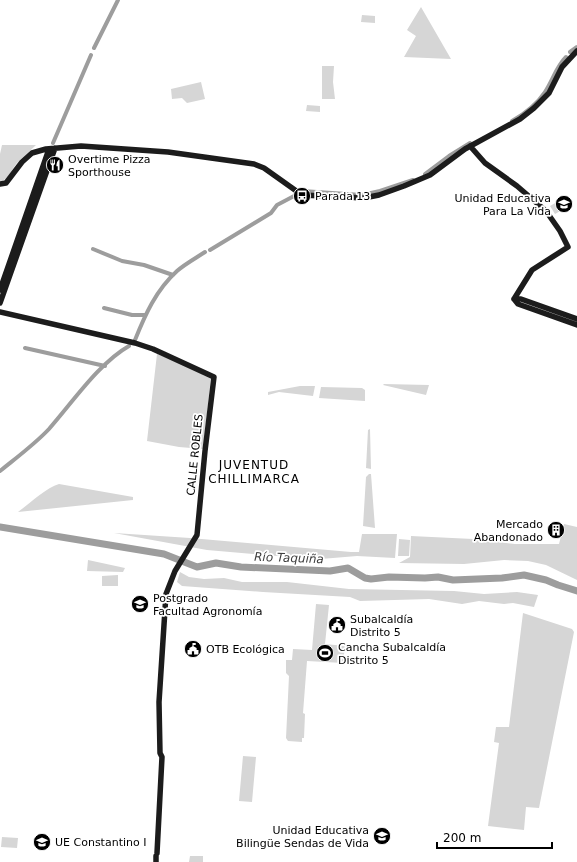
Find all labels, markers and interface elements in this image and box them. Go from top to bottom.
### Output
place label: Overtime Pizza Sporthouse [68,153,151,179]
restaurant icon: Overtime Pizza Sporthouse [45,155,65,175]
bus stop icon: Parada 13 [292,186,312,206]
place label: Parada 13 [315,190,370,203]
place label: Unidad Educativa Para La Vida [454,192,551,218]
school or university icon: Unidad Educativa Para La Vida [554,194,574,214]
street label: CALLE ROBLES [184,414,206,496]
district label: JUVENTUD CHILLIMARCA [208,458,300,486]
place label: Mercado Abandonado [474,518,543,544]
building icon: Mercado Abandonado [546,520,566,540]
water label: Río Taquiña [254,550,324,566]
place label: Postgrado Facultad Agronomía [153,592,262,618]
school or university icon: Postgrado Facultad Agronomía [130,594,150,614]
place label: Subalcaldía Distrito 5 [350,613,413,639]
public building icon: Subalcaldía Distrito 5 [327,615,347,635]
public building icon: OTB Ecológica [183,639,203,659]
place label: Cancha Subalcaldía Distrito 5 [338,641,446,667]
place label: OTB Ecológica [206,643,285,656]
sports icon: Cancha Subalcaldía Distrito 5 [315,643,335,663]
place label: Unidad Educativa Bilingüe Sendas de Vida [236,824,369,850]
scale bar [437,824,552,850]
school or university icon: Unidad Educativa Bilingüe Sendas de Vida [372,826,392,846]
text: 200 m [443,831,481,845]
school or university icon: UE Constantino I [32,832,52,852]
place label: UE Constantino I [55,836,146,849]

